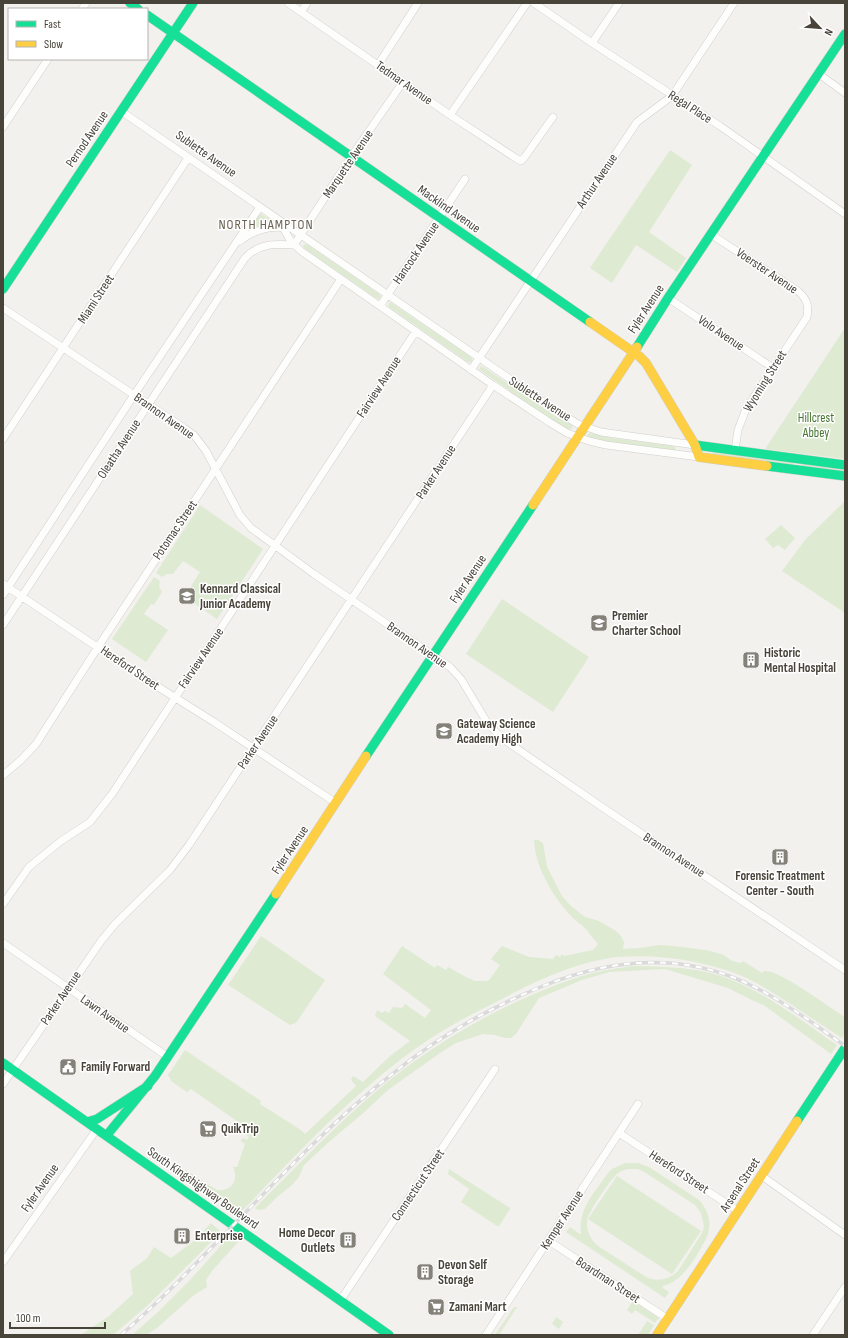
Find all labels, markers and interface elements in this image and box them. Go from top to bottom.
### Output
legend [8,8,148,60]
north arrow [800,8,840,48]
text: Fast [44,17,61,32]
text: N [821,27,836,38]
text: Slow [44,37,63,52]
street label: Tedmar Avenue [372,58,436,108]
street label: Regal Place [665,87,715,127]
street label: Pernod Avenue [62,108,112,170]
street label: Sublette Avenue [172,127,240,181]
street label: Marquette Avenue [319,127,377,201]
street label: Arthur Avenue [572,151,621,212]
street label: Macklind Avenue [415,182,483,236]
district label: NORTH HAMPTON [218,216,314,233]
street label: Hancock Avenue [389,219,443,287]
street label: Voerster Avenue [733,245,801,297]
street label: Miami Street [74,271,118,327]
street label: Fyler Avenue [624,282,668,336]
street label: Volo Avenue [695,312,747,354]
street label: Wyoming Street [740,347,790,415]
street label: Fairview Avenue [353,353,405,421]
street label: Sublette Avenue [506,373,574,425]
street label: Brannon Avenue [131,389,197,443]
park label: Hillcrest Abbey [798,410,834,441]
street label: Oleatha Avenue [94,416,144,482]
street label: Parker Avenue [413,442,459,502]
street label: Potomac Street [149,497,201,563]
street label: Fyler Avenue [446,552,490,606]
place label: Kennard Classical Junior Academy [199,581,281,612]
school or university icon: Kennard Classical Junior Academy [177,586,197,606]
place label: Premier Charter School [612,608,681,639]
school or university icon: Premier Charter School [589,613,609,633]
street label: Brannon Avenue [384,618,450,672]
street label: Fairview Avenue [175,625,227,691]
street label: Hereford Street [97,642,163,694]
place label: Historic Mental Hospital [764,645,836,676]
building icon: Historic Mental Hospital [741,650,761,670]
street label: Parker Avenue [234,712,282,772]
place label: Gateway Science Academy High [456,716,536,747]
school or university icon: Gateway Science Academy High [434,721,454,741]
street label: Fyler Avenue [268,823,312,877]
street label: Brannon Avenue [640,829,708,881]
building icon: Forensic Treatment Center - South [770,847,790,867]
place label: Forensic Treatment Center - South [735,868,825,899]
street label: Parker Avenue [37,968,85,1028]
street label: Lawn Avenue [77,991,133,1037]
public building icon: Family Forward [58,1057,78,1077]
place label: Family Forward [81,1059,151,1075]
supermarket icon: QuikTrip [198,1119,218,1139]
place label: QuikTrip [221,1121,259,1137]
street label: South Kingshighway Boulevard [144,1143,262,1233]
street label: Connecticut Street [388,1146,448,1224]
street label: Hereford Street [646,1147,712,1197]
street label: Arsenal Street [716,1155,764,1216]
street label: Fyler Avenue [18,1161,62,1215]
street label: Kemper Avenue [537,1187,587,1253]
place label: Home Decor Outlets [279,1225,335,1256]
building icon: Enterprise [172,1226,192,1246]
place label: Enterprise [195,1228,244,1244]
building icon: Home Decor Outlets [338,1230,358,1250]
street label: Boardman Street [573,1253,643,1307]
place label: Devon Self Storage [438,1257,488,1288]
building icon: Devon Self Storage [415,1262,435,1282]
supermarket icon: Zamani Mart [426,1297,446,1317]
place label: Zamani Mart [449,1299,507,1315]
scale bar [10,1304,105,1330]
text: 100 m [16,1311,41,1326]

